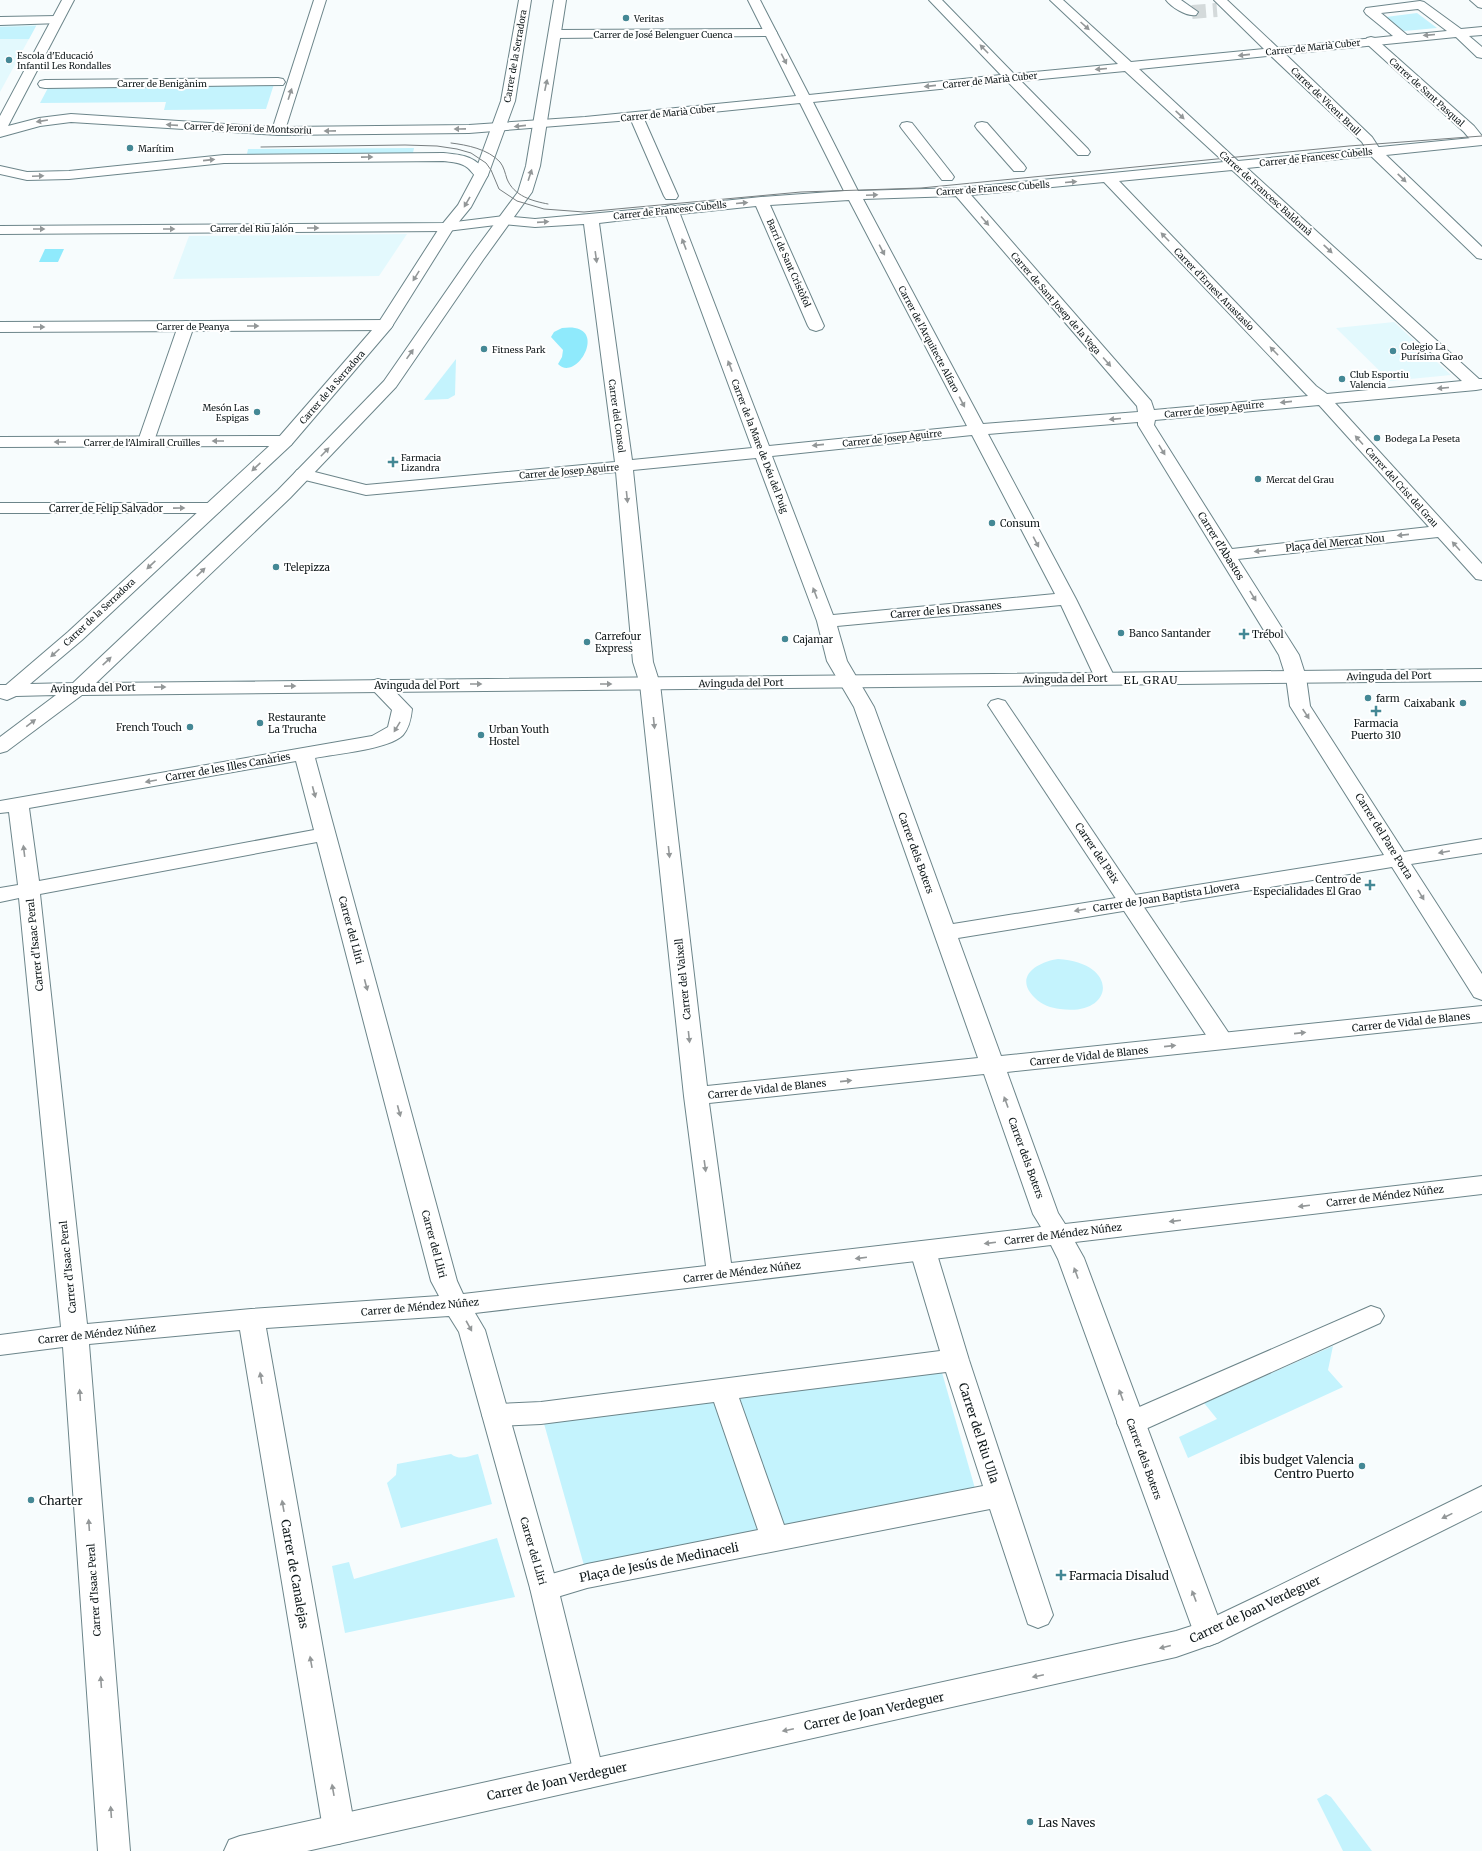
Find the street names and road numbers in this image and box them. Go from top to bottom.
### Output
street label: Carrer de la Serradora [501,9,529,103]
street label: Carrer de José Belenguer Cuenca [593,29,733,40]
street label: Carrer de Marià Cuber [1265,37,1361,57]
street label: Carrer de Sant Pasqual [1387,55,1467,129]
street label: Carrer de Vicent Brull [1289,65,1363,137]
street label: Carrer de Marià Cuber [942,70,1038,90]
street label: Carrer de Benigànim [117,78,207,89]
street label: Carrer de Marià Cuber [620,103,716,123]
street label: Carrer de Jeroni de Montsoriu [184,120,312,136]
street label: Carrer de Francesc Cubells [1259,146,1374,168]
street label: Carrer de Francesc Baldomà [1217,149,1315,238]
street label: Carrer de Francesc Cubells [936,179,1051,197]
street label: Carrer de Francesc Cubells [613,199,728,221]
street label: Barri de Sant Cristòfol [765,217,814,309]
street label: Carrer del Riu Jalón [210,223,294,234]
street label: Carrer d'Ernest Anastasio [1172,245,1256,333]
street label: Carrer de Sant Josep de la Vega [1009,250,1103,356]
street label: Carrer de l'Arquitecte Alfaro [896,284,962,394]
street label: Carrer de Peanya [157,321,230,332]
street label: Carrer de la Serradora [297,348,367,426]
street label: Carrer de la Mare de Déu del Puig [729,377,791,515]
street label: Carrer del Consol [606,379,628,454]
street label: Carrer de Josep Aguirre [1164,398,1265,420]
street label: Carrer de Josep Aguirre [842,427,943,449]
street label: Carrer de l'Almirall Cruïlles [84,437,201,448]
street label: Carrer del Crist del Grau [1363,445,1441,529]
street label: Carrer de Josep Aguirre [519,461,620,481]
street label: Carrer de Felip Salvador [49,502,164,515]
street label: Carrer d'Abastos [1195,509,1247,583]
street label: Plaça del Mercat Nou [1285,531,1385,555]
street label: Carrer de la Serradora [61,576,137,648]
street label: Carrer de les Drassanes [890,599,1002,621]
street label: Avinguda del Port [1345,669,1432,683]
street label: Avinguda del Port [1021,672,1108,686]
street label: Avinguda del Port [697,676,784,690]
street label: Avinguda del Port [373,679,460,692]
street label: Avinguda del Port [49,681,136,695]
street label: Carrer de les Illes Canàries [165,750,292,784]
street label: Carrer del Pare Porta [1352,791,1416,882]
street label: Carrer dels Boters [895,811,937,895]
street label: Carrer del Peix [1072,820,1122,886]
street label: Carrer de Joan Baptista Llovera [1092,879,1241,915]
street label: Carrer del Lliri [336,895,366,965]
street label: Carrer d'Isaac Peral [24,898,46,992]
street label: Carrer del Vaixell [672,938,694,1020]
street label: Carrer de Vidal de Blanes [1351,1009,1471,1035]
street label: Carrer de Vidal de Blanes [1029,1043,1149,1069]
street label: Carrer de Vidal de Blanes [707,1076,827,1102]
street label: Carrer dels Boters [1005,1116,1047,1200]
street label: Carrer de Méndez Núñez [1325,1182,1445,1210]
street label: Carrer del Lliri [419,1209,449,1279]
street label: Carrer d'Isaac Peral [57,1220,79,1314]
street label: Carrer de Méndez Núñez [1003,1220,1123,1248]
street label: Carrer de Méndez Núñez [682,1258,802,1286]
street label: Carrer de Méndez Núñez [360,1295,480,1319]
street label: Carrer de Méndez Núñez [37,1321,157,1347]
street label: Carrer del Riu Ulla [956,1381,1002,1486]
street label: Carrer dels Boters [1123,1417,1165,1501]
street label: Carrer del Lliri [517,1516,549,1586]
street label: Carrer de Canalejas [278,1518,312,1630]
street label: Plaça de Jesús de Medinaceli [578,1539,740,1585]
street label: Carrer d'Isaac Peral [84,1543,104,1637]
street label: Carrer de Joan Verdeguer [1187,1572,1324,1646]
street label: Carrer de Joan Verdeguer [802,1689,946,1733]
street label: Carrer de Joan Verdeguer [485,1759,629,1803]

